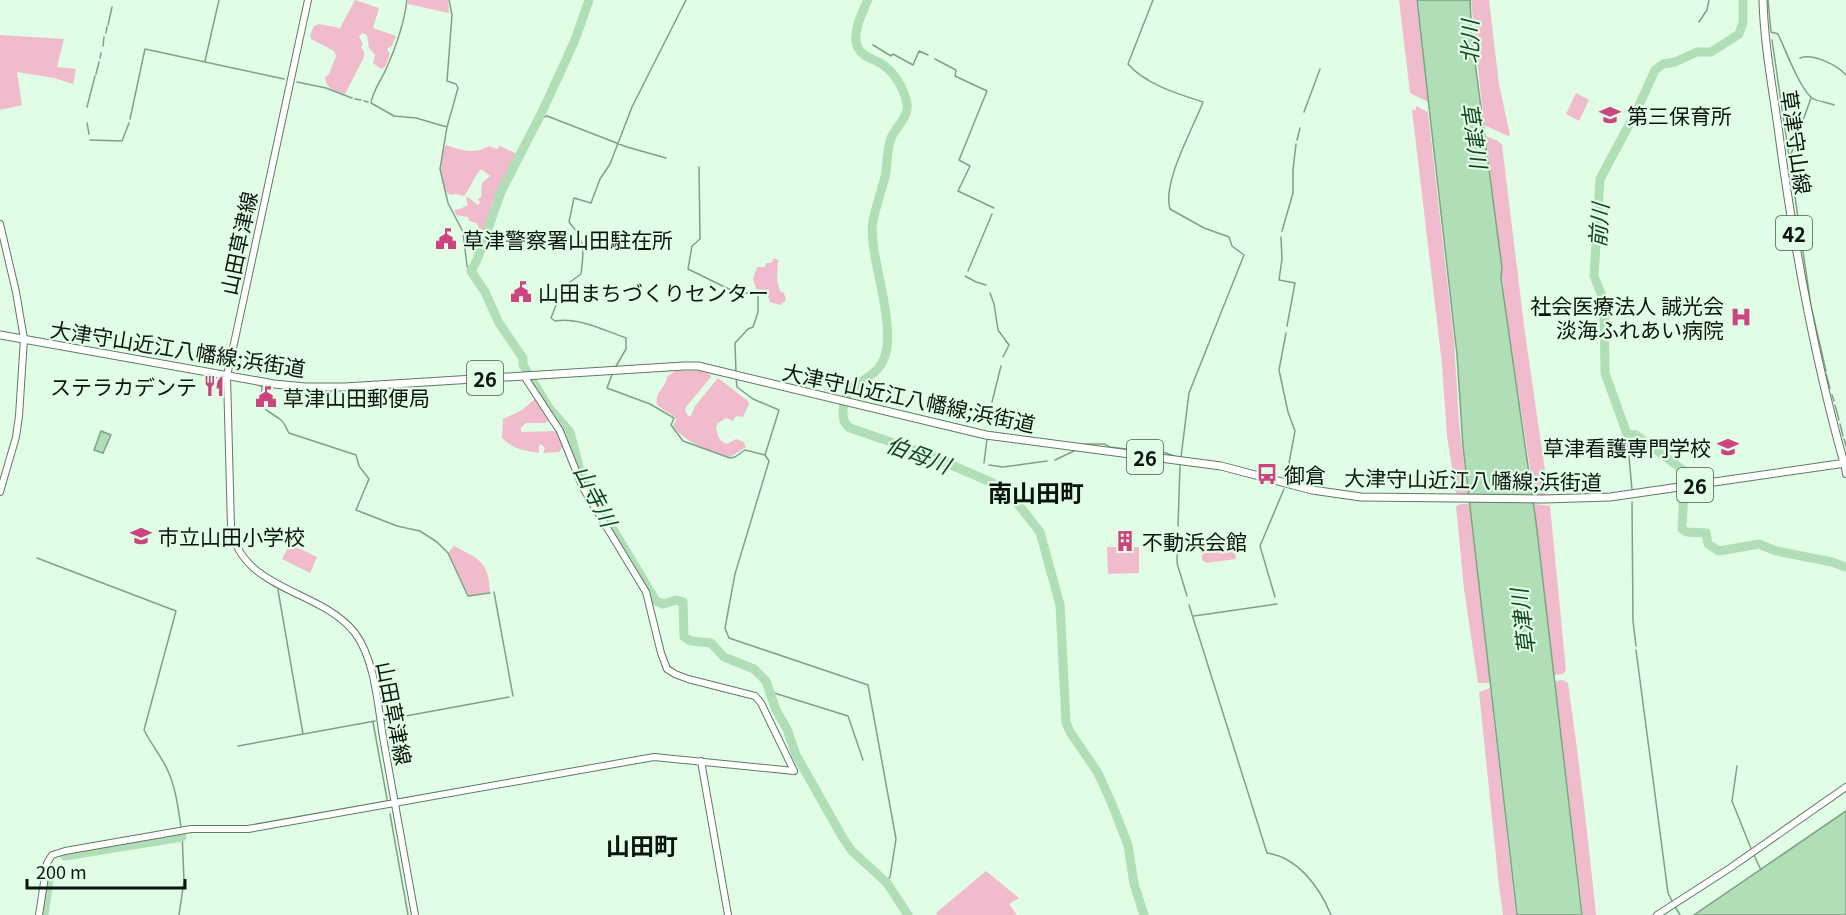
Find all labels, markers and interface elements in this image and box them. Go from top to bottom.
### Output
water label: 北川 [1452,18,1484,64]
street label: 草津守山線 [1775,88,1819,196]
water label: 草津川 [1455,100,1497,172]
place label: 第三保育所 [1627,100,1732,130]
school or university icon: 第三保育所 [1598,103,1622,127]
street label: 山田草津線 [212,189,264,297]
water label: 前川 [1580,200,1615,248]
road number: 42 [1776,216,1812,250]
place label: 草津警察署山田駐在所 [463,224,673,254]
public building icon: 草津警察署山田駐在所 [434,227,458,251]
place label: 山田まちづくりセンター [538,277,769,307]
public building icon: 山田まちづくりセンター [509,280,533,304]
place label: 社会医療法人 誠光会 淡海ふれあい病院 [1530,290,1724,344]
hospital icon: 社会医療法人 誠光会 淡海ふれあい病院 [1729,305,1753,329]
street label: 大津守山近江八幡線;浜街道 [48,313,308,383]
street label: 大津守山近江八幡線;浜街道 [780,356,1038,438]
road number: 26 [467,361,503,395]
place label: ステラカデンテ [50,371,197,401]
restaurant icon: ステラカデンテ [202,374,226,398]
place label: 草津山田郵便局 [283,382,430,412]
public building icon: 草津山田郵便局 [254,385,278,409]
water label: 伯母川 [882,426,957,480]
place label: 草津看護専門学校 [1543,432,1711,462]
school or university icon: 草津看護専門学校 [1716,435,1740,459]
road number: 26 [1127,440,1163,474]
water label: 山寺川 [568,458,627,533]
place label: 御倉 [1284,459,1326,489]
bus stop icon: 御倉 [1255,462,1279,486]
street label: 大津守山近江八幡線;浜街道 [1344,462,1602,496]
road number: 26 [1677,468,1713,502]
district label: 南山田町 [988,474,1084,509]
place label: 市立山田小学校 [158,521,305,551]
school or university icon: 市立山田小学校 [129,524,153,548]
place label: 不動浜会館 [1142,526,1247,556]
building icon: 不動浜会館 [1113,529,1137,553]
water label: 草津川 [1501,585,1541,657]
street label: 山田草津線 [370,659,420,767]
district label: 山田町 [606,827,678,862]
scale bar [27,852,184,890]
text: 200 m [36,858,87,884]

